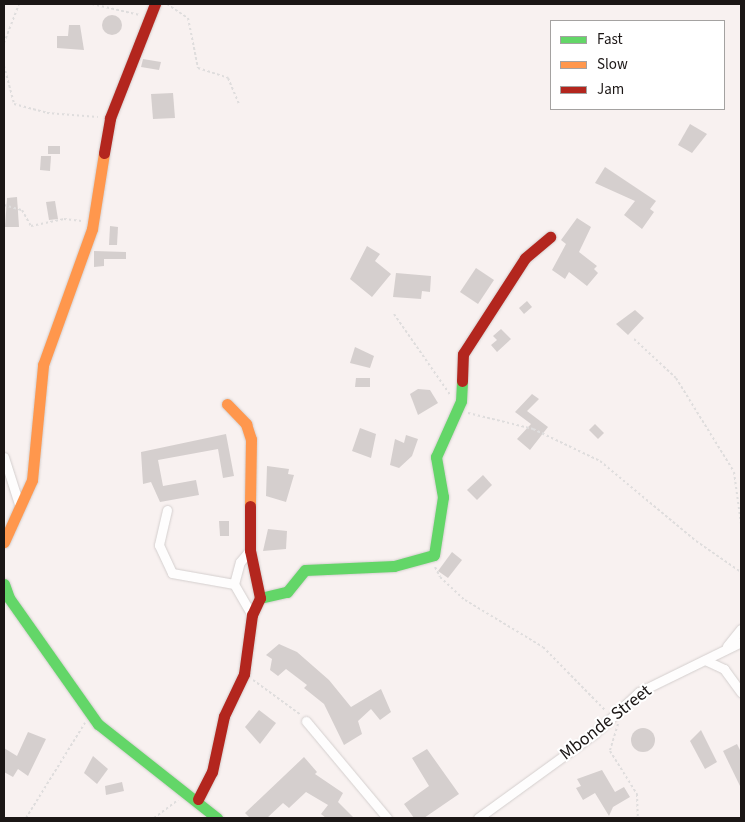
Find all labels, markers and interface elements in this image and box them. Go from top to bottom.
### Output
legend [550,20,725,110]
text: Fast [597,29,623,50]
text: Slow [597,54,628,75]
text: Jam [597,79,624,100]
street label: Mbonde Street [556,681,656,765]

